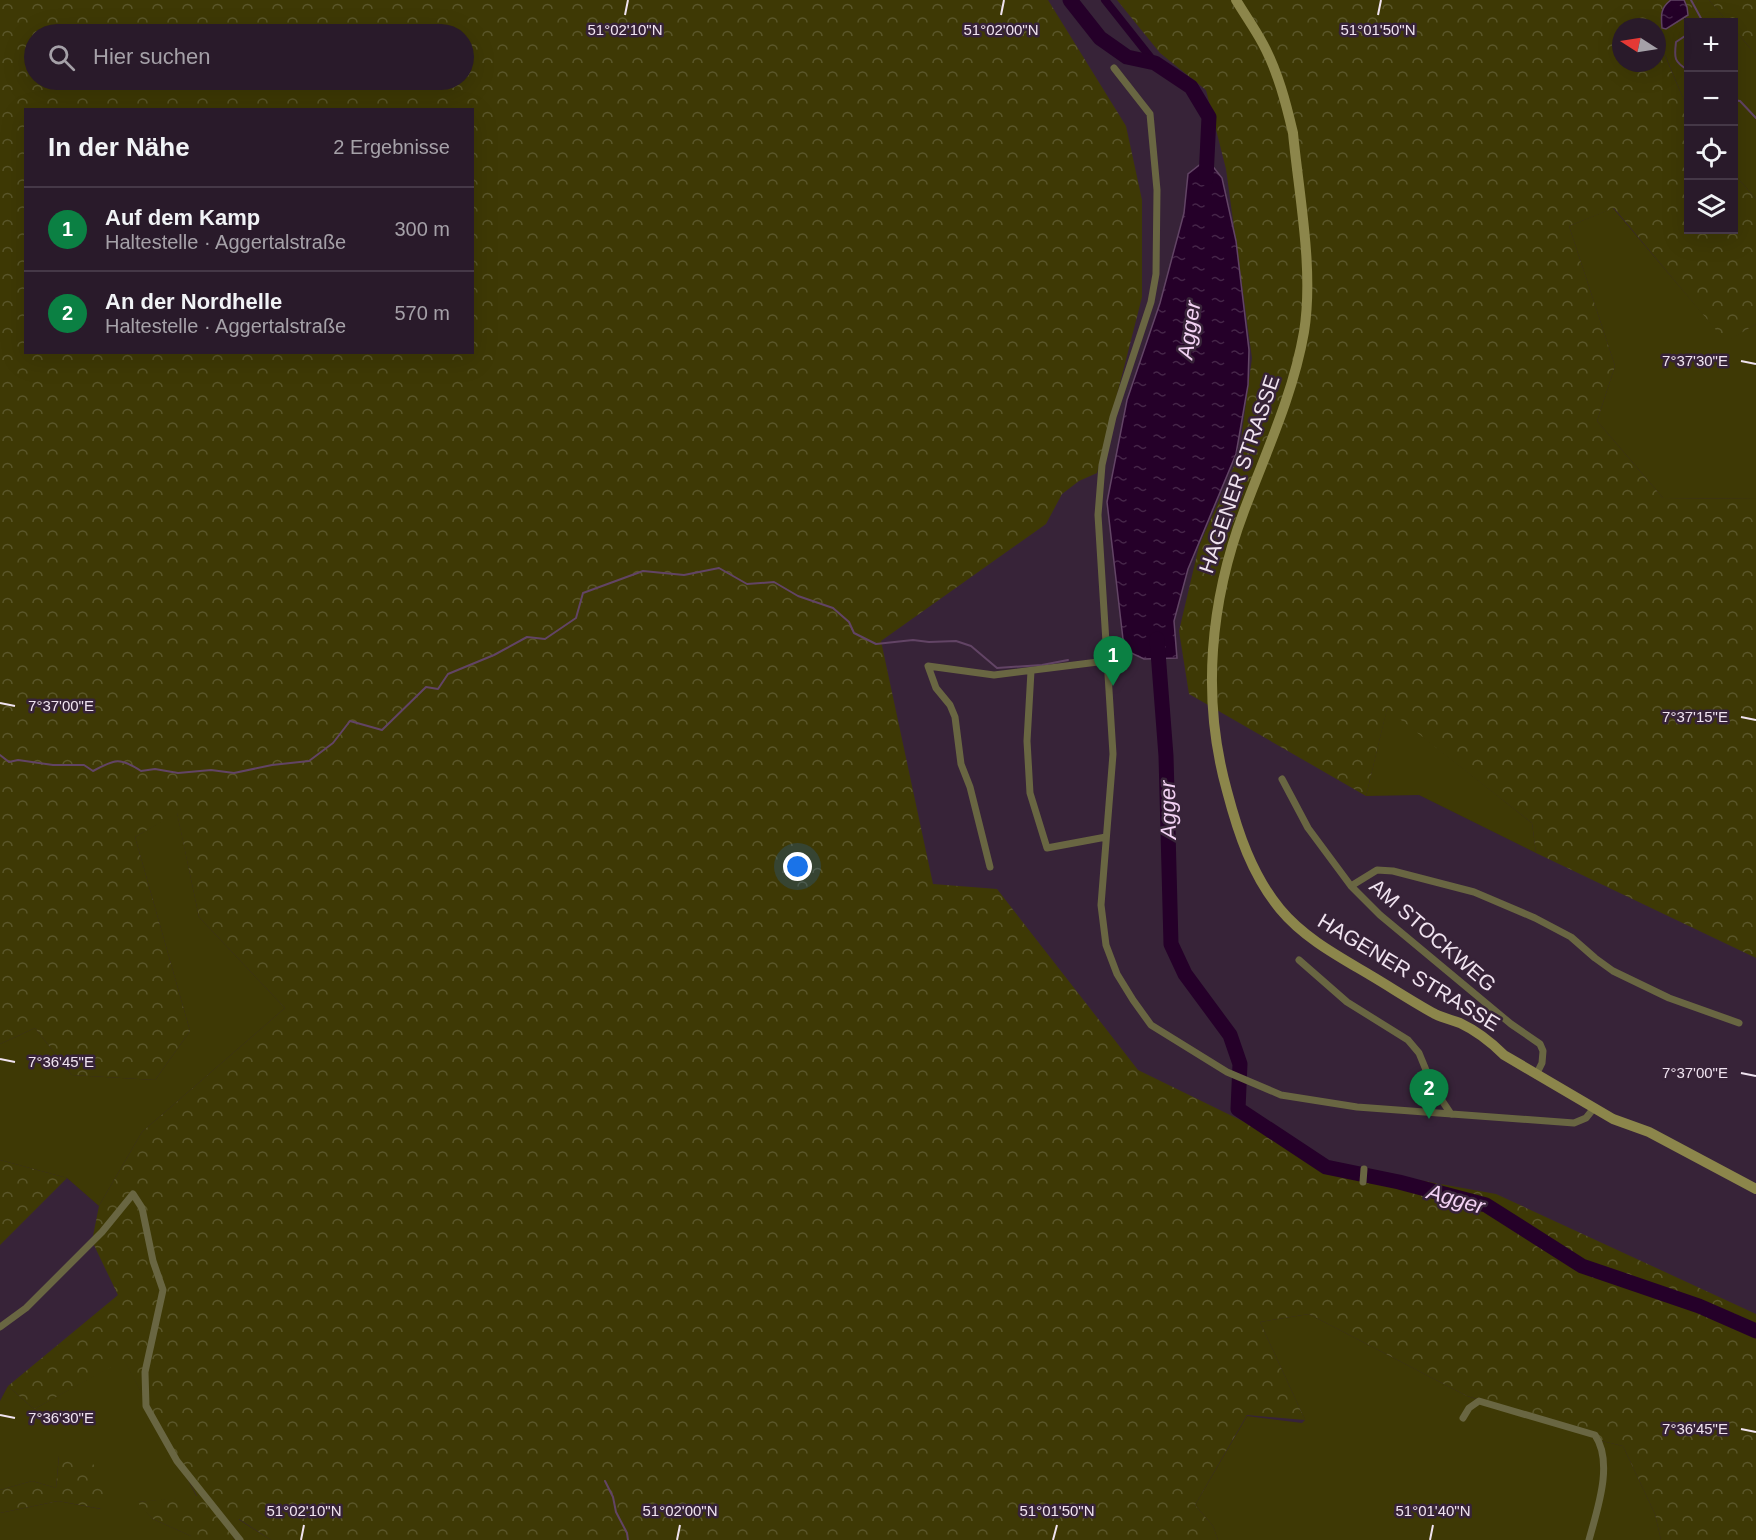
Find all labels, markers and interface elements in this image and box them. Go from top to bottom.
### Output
north arrow [1612,18,1666,72]
map controls [1684,18,1738,234]
button: + [1684,18,1738,72]
text: 51°02'10"N [587,21,663,38]
text: 51°02'00"N [963,21,1039,38]
text: 51°01'50"N [1340,21,1416,38]
search box [24,24,474,90]
icon: search [45,41,78,74]
text: Hier suchen [93,44,210,69]
button: − [1684,72,1738,126]
button: locate [1684,126,1738,180]
text: In der Nähe [48,132,190,162]
text: 2 Ergebnisse [333,136,450,158]
button: layers [1684,180,1738,234]
text: Auf dem Kamp [105,205,260,230]
text: 1 [62,218,73,240]
text: 300 m [394,218,450,240]
text: Haltestelle · Aggertalstraße [105,231,346,253]
text: An der Nordhelle [105,289,282,314]
water label: Agger [1172,298,1206,363]
text: 2 [62,302,73,324]
text: 570 m [394,302,450,324]
text: Haltestelle · Aggertalstraße [105,315,346,337]
text: 7°37'30"E [1662,352,1728,369]
street label: HAGENER STRASSE [1194,372,1284,576]
pin: 1 [1094,636,1132,686]
text: 7°37'00"E [28,697,94,714]
text: 7°37'15"E [1662,708,1728,725]
water label: Agger [1155,779,1181,842]
your location [783,852,812,881]
street label: AM STOCKWEG [1365,874,1501,996]
street label: HAGENER STRASSE [1314,909,1504,1035]
text: 7°36'45"E [28,1053,94,1070]
text: 7°37'00"E [1662,1064,1728,1081]
pin: 2 [1410,1070,1448,1119]
water label: Agger [1422,1178,1489,1220]
text: 7°36'30"E [28,1409,94,1426]
text: 7°36'45"E [1662,1420,1728,1437]
text: 51°02'10"N [266,1502,342,1519]
text: 51°02'00"N [642,1502,718,1519]
text: 51°01'50"N [1019,1502,1095,1519]
text: 51°01'40"N [1395,1502,1471,1519]

